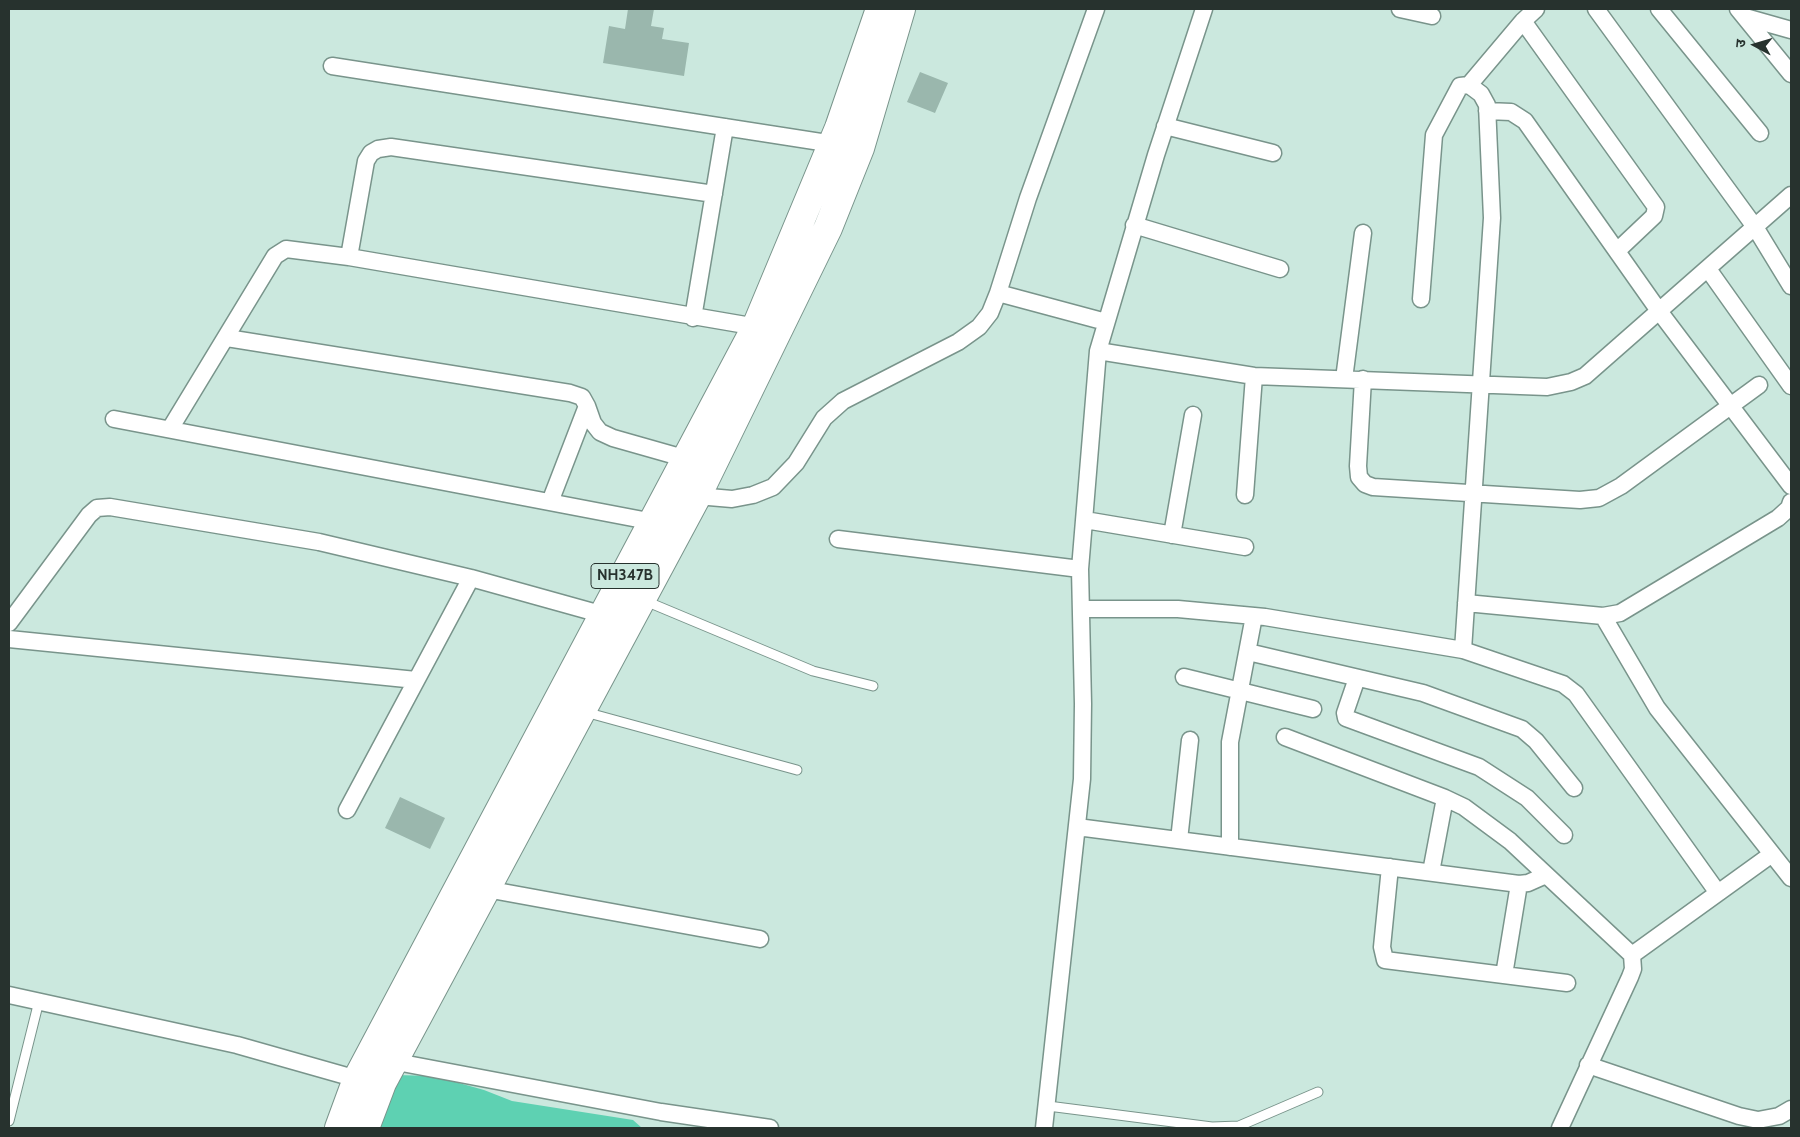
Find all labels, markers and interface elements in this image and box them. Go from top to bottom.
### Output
north arrow [1730,20,1780,70]
text: उ [1731,38,1749,48]
road number: NH347B [591,564,659,588]

